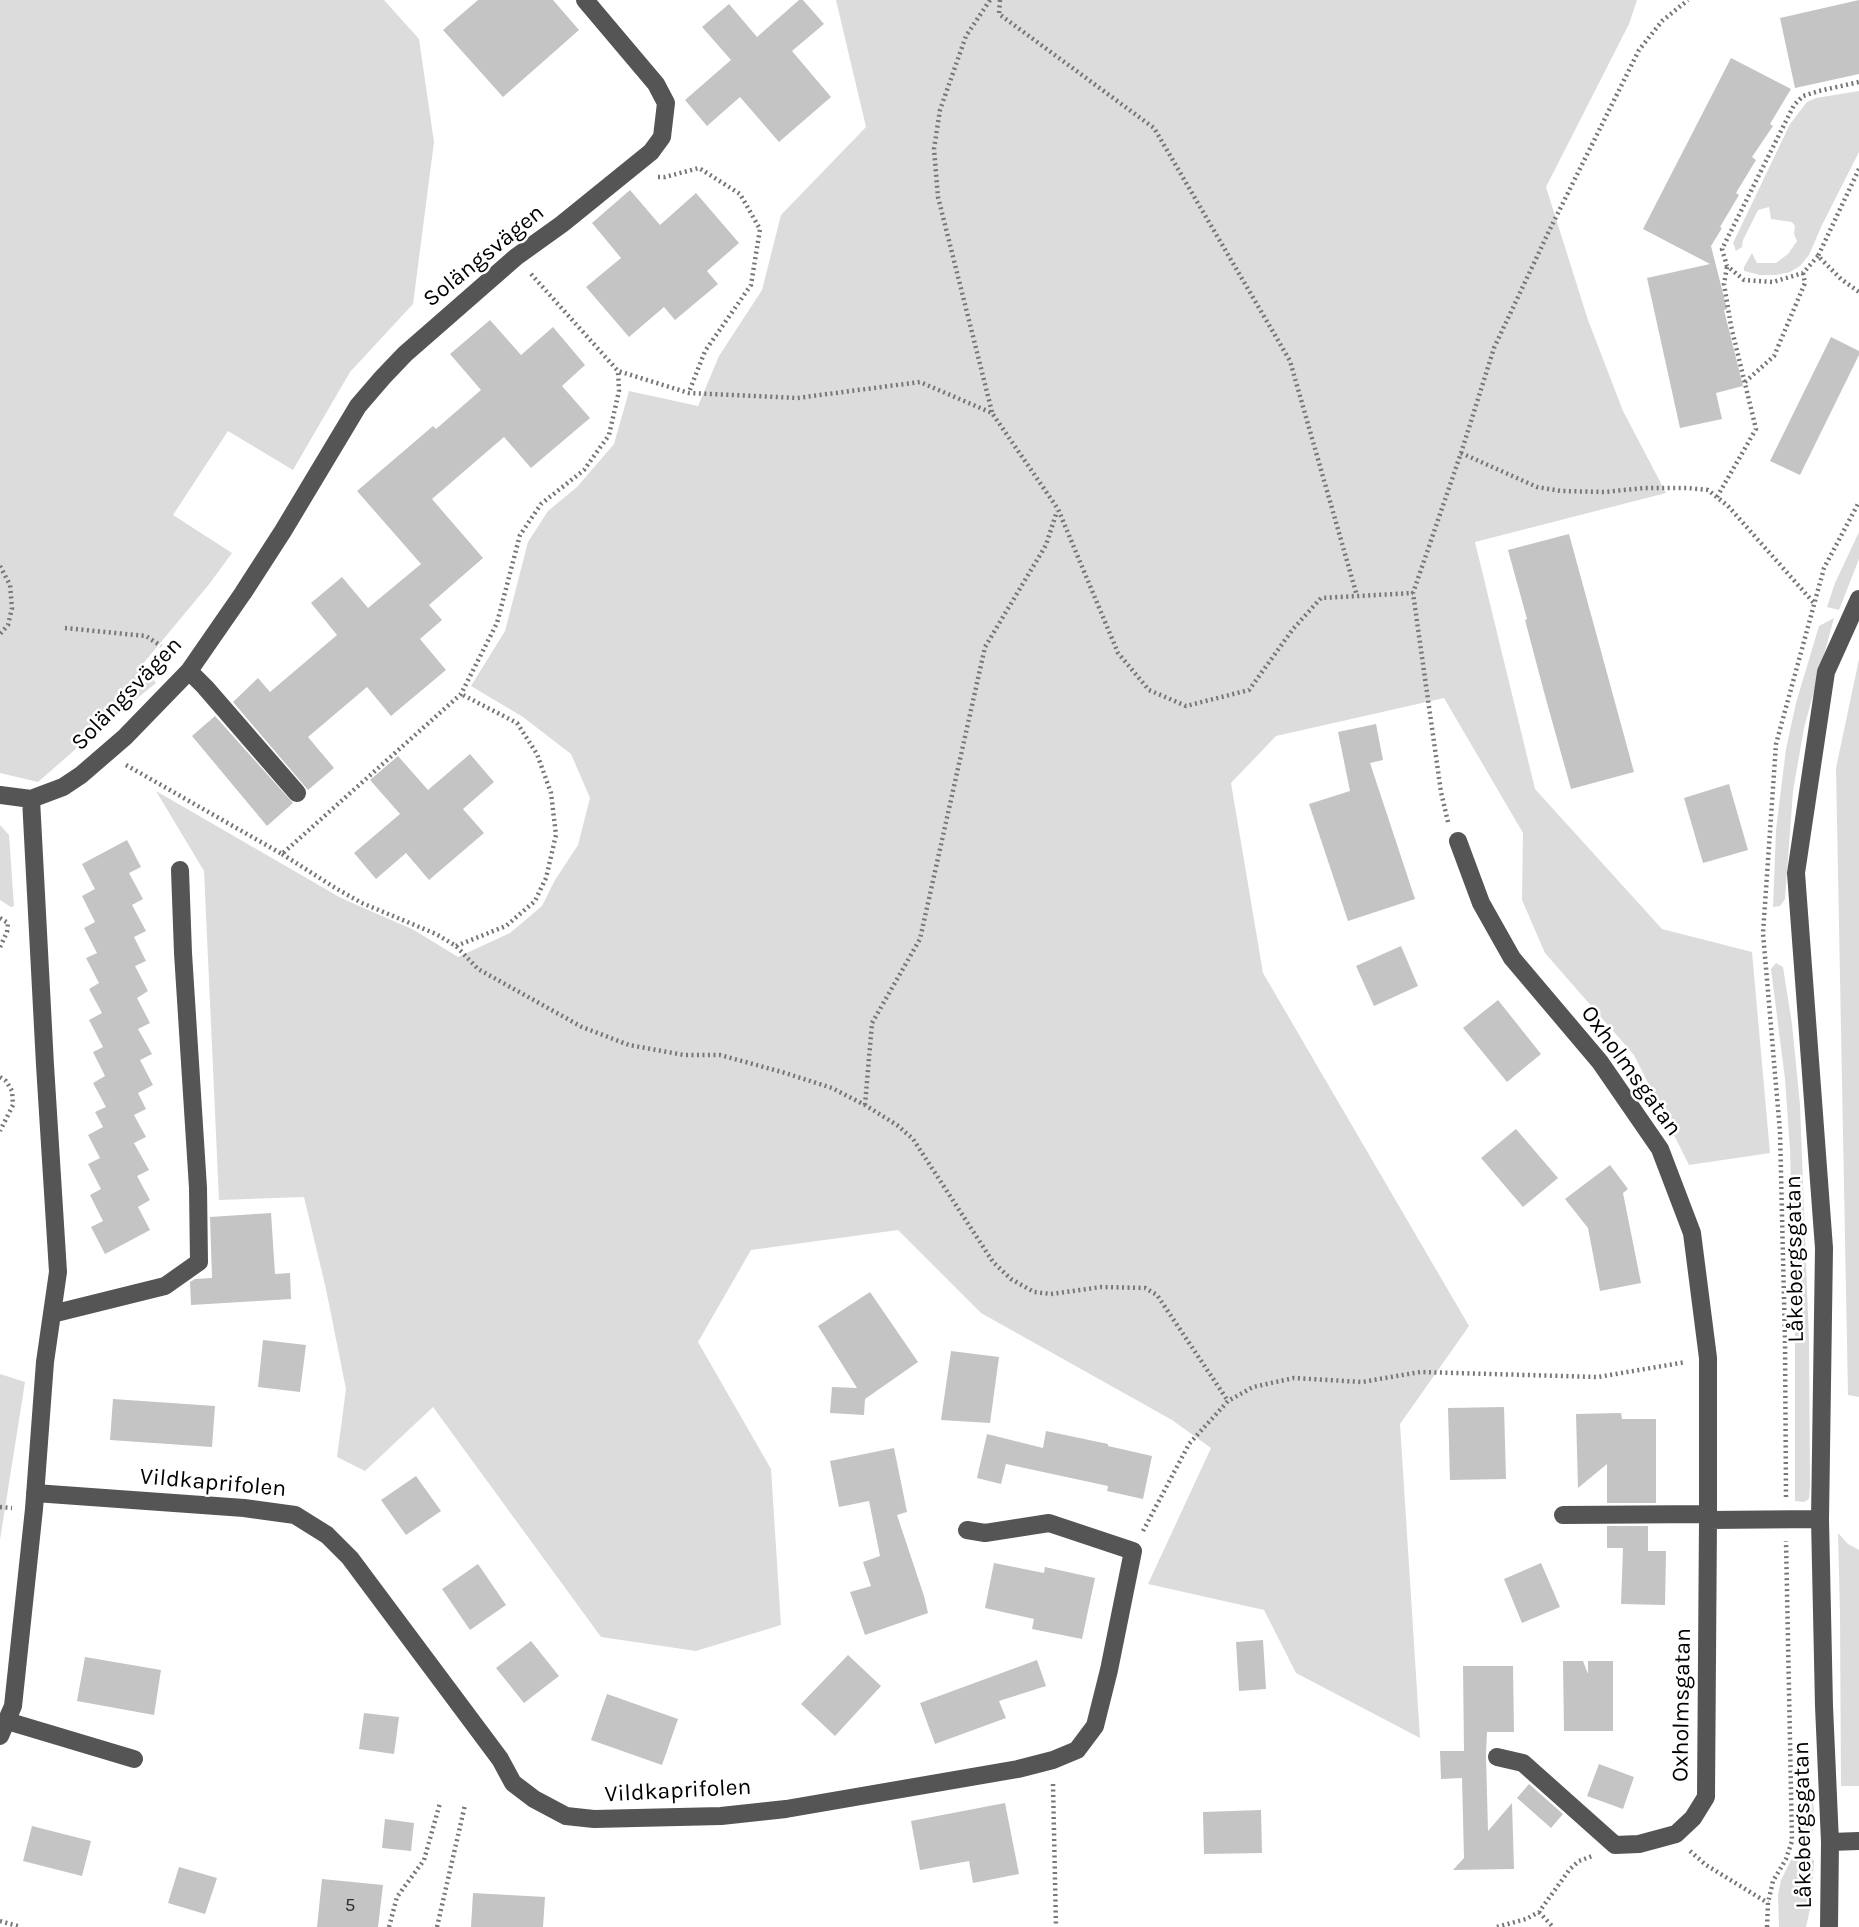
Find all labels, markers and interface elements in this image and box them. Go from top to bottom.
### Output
street label: Solängsvägen [418,199,550,313]
street label: Solängsvägen [66,631,188,757]
street label: Oxholmsgatan [1575,1001,1687,1141]
street label: Låkebergsgatan [1780,1175,1810,1343]
street label: Vildkaprifolen [139,1463,287,1503]
street label: Oxholmsgatan [1667,1628,1697,1782]
street label: Låkebergsgatan [1788,1741,1818,1909]
street label: Vildkaprifolen [604,1773,752,1809]
house number: 5 [345,1895,355,1917]

